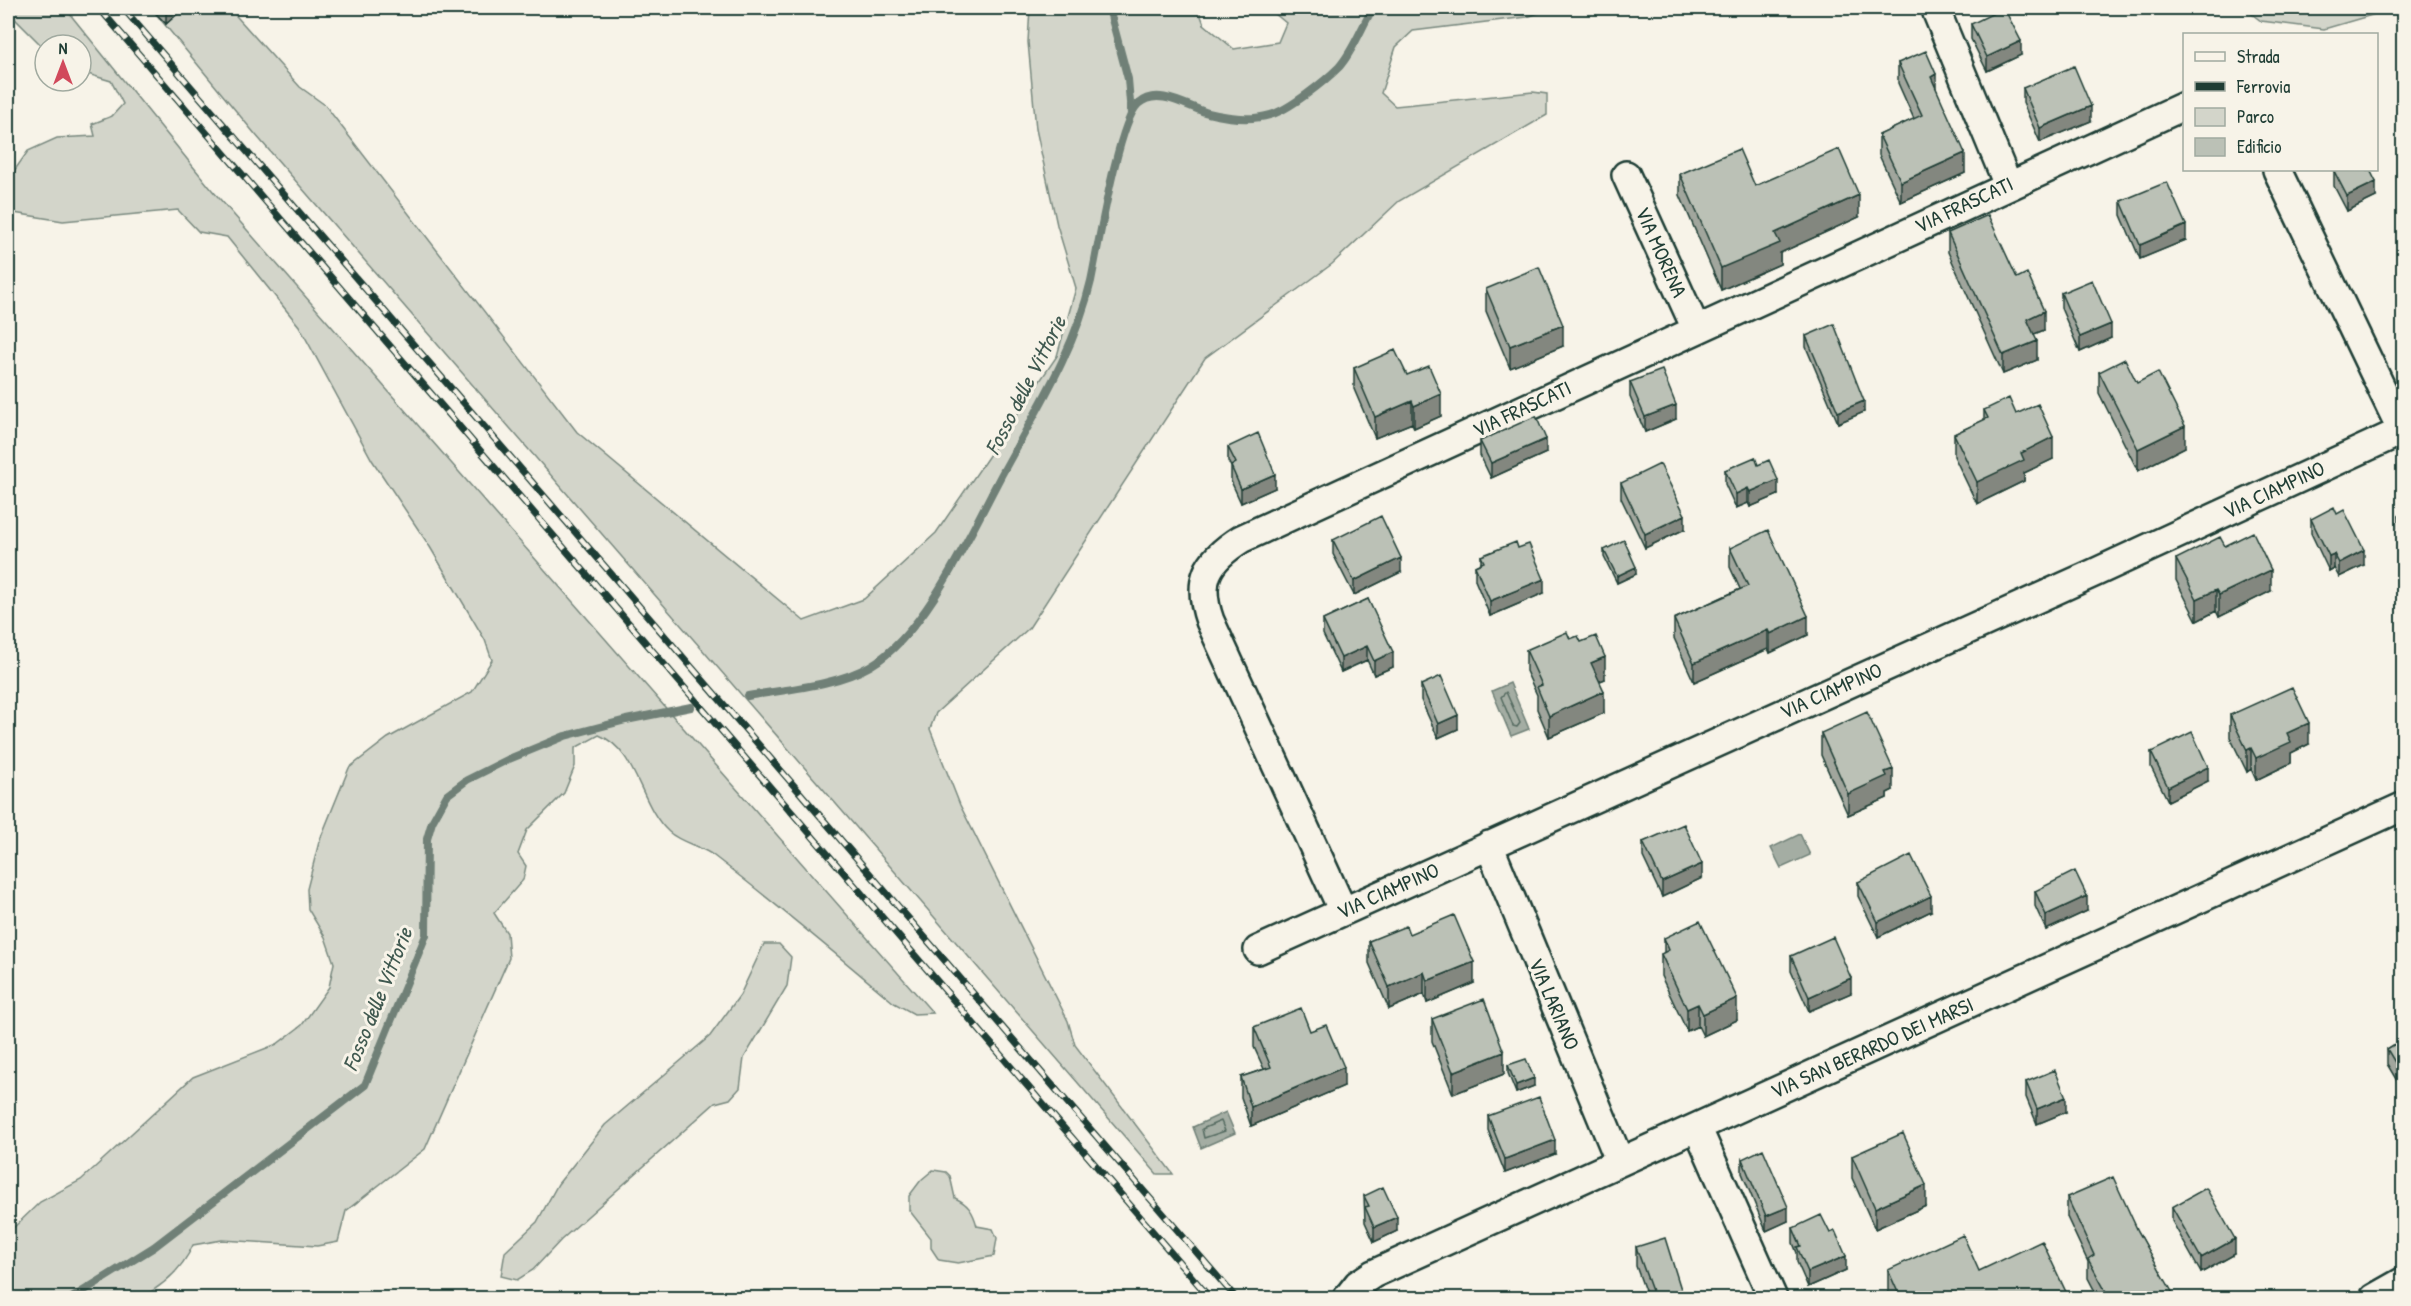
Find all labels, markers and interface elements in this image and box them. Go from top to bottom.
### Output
north arrow [33,33,93,93]
legend [2183,33,2378,171]
text: N [59,37,68,59]
text: Strada [2237,44,2280,69]
text: Ferrovia [2236,74,2290,99]
text: Parco [2237,104,2274,129]
text: Edificio [2237,134,2281,159]
street label: VIA FRASCATI [1910,169,2018,240]
street label: VIA MORENA [1629,202,1694,302]
water label: Fosso delle Vittorie [977,309,1073,460]
street label: VIA FRASCATI [1468,373,1576,444]
street label: VIA CIAMPINO [2218,453,2329,526]
street label: VIA CIAMPINO [1775,655,1886,726]
street label: VIA CIAMPINO [1332,855,1443,926]
water label: Fosso delle Vittorie [335,922,420,1075]
street label: VIA LARIANO [1522,953,1587,1054]
street label: VIA SAN BERARDO DEI MARSI [1766,990,1978,1105]

